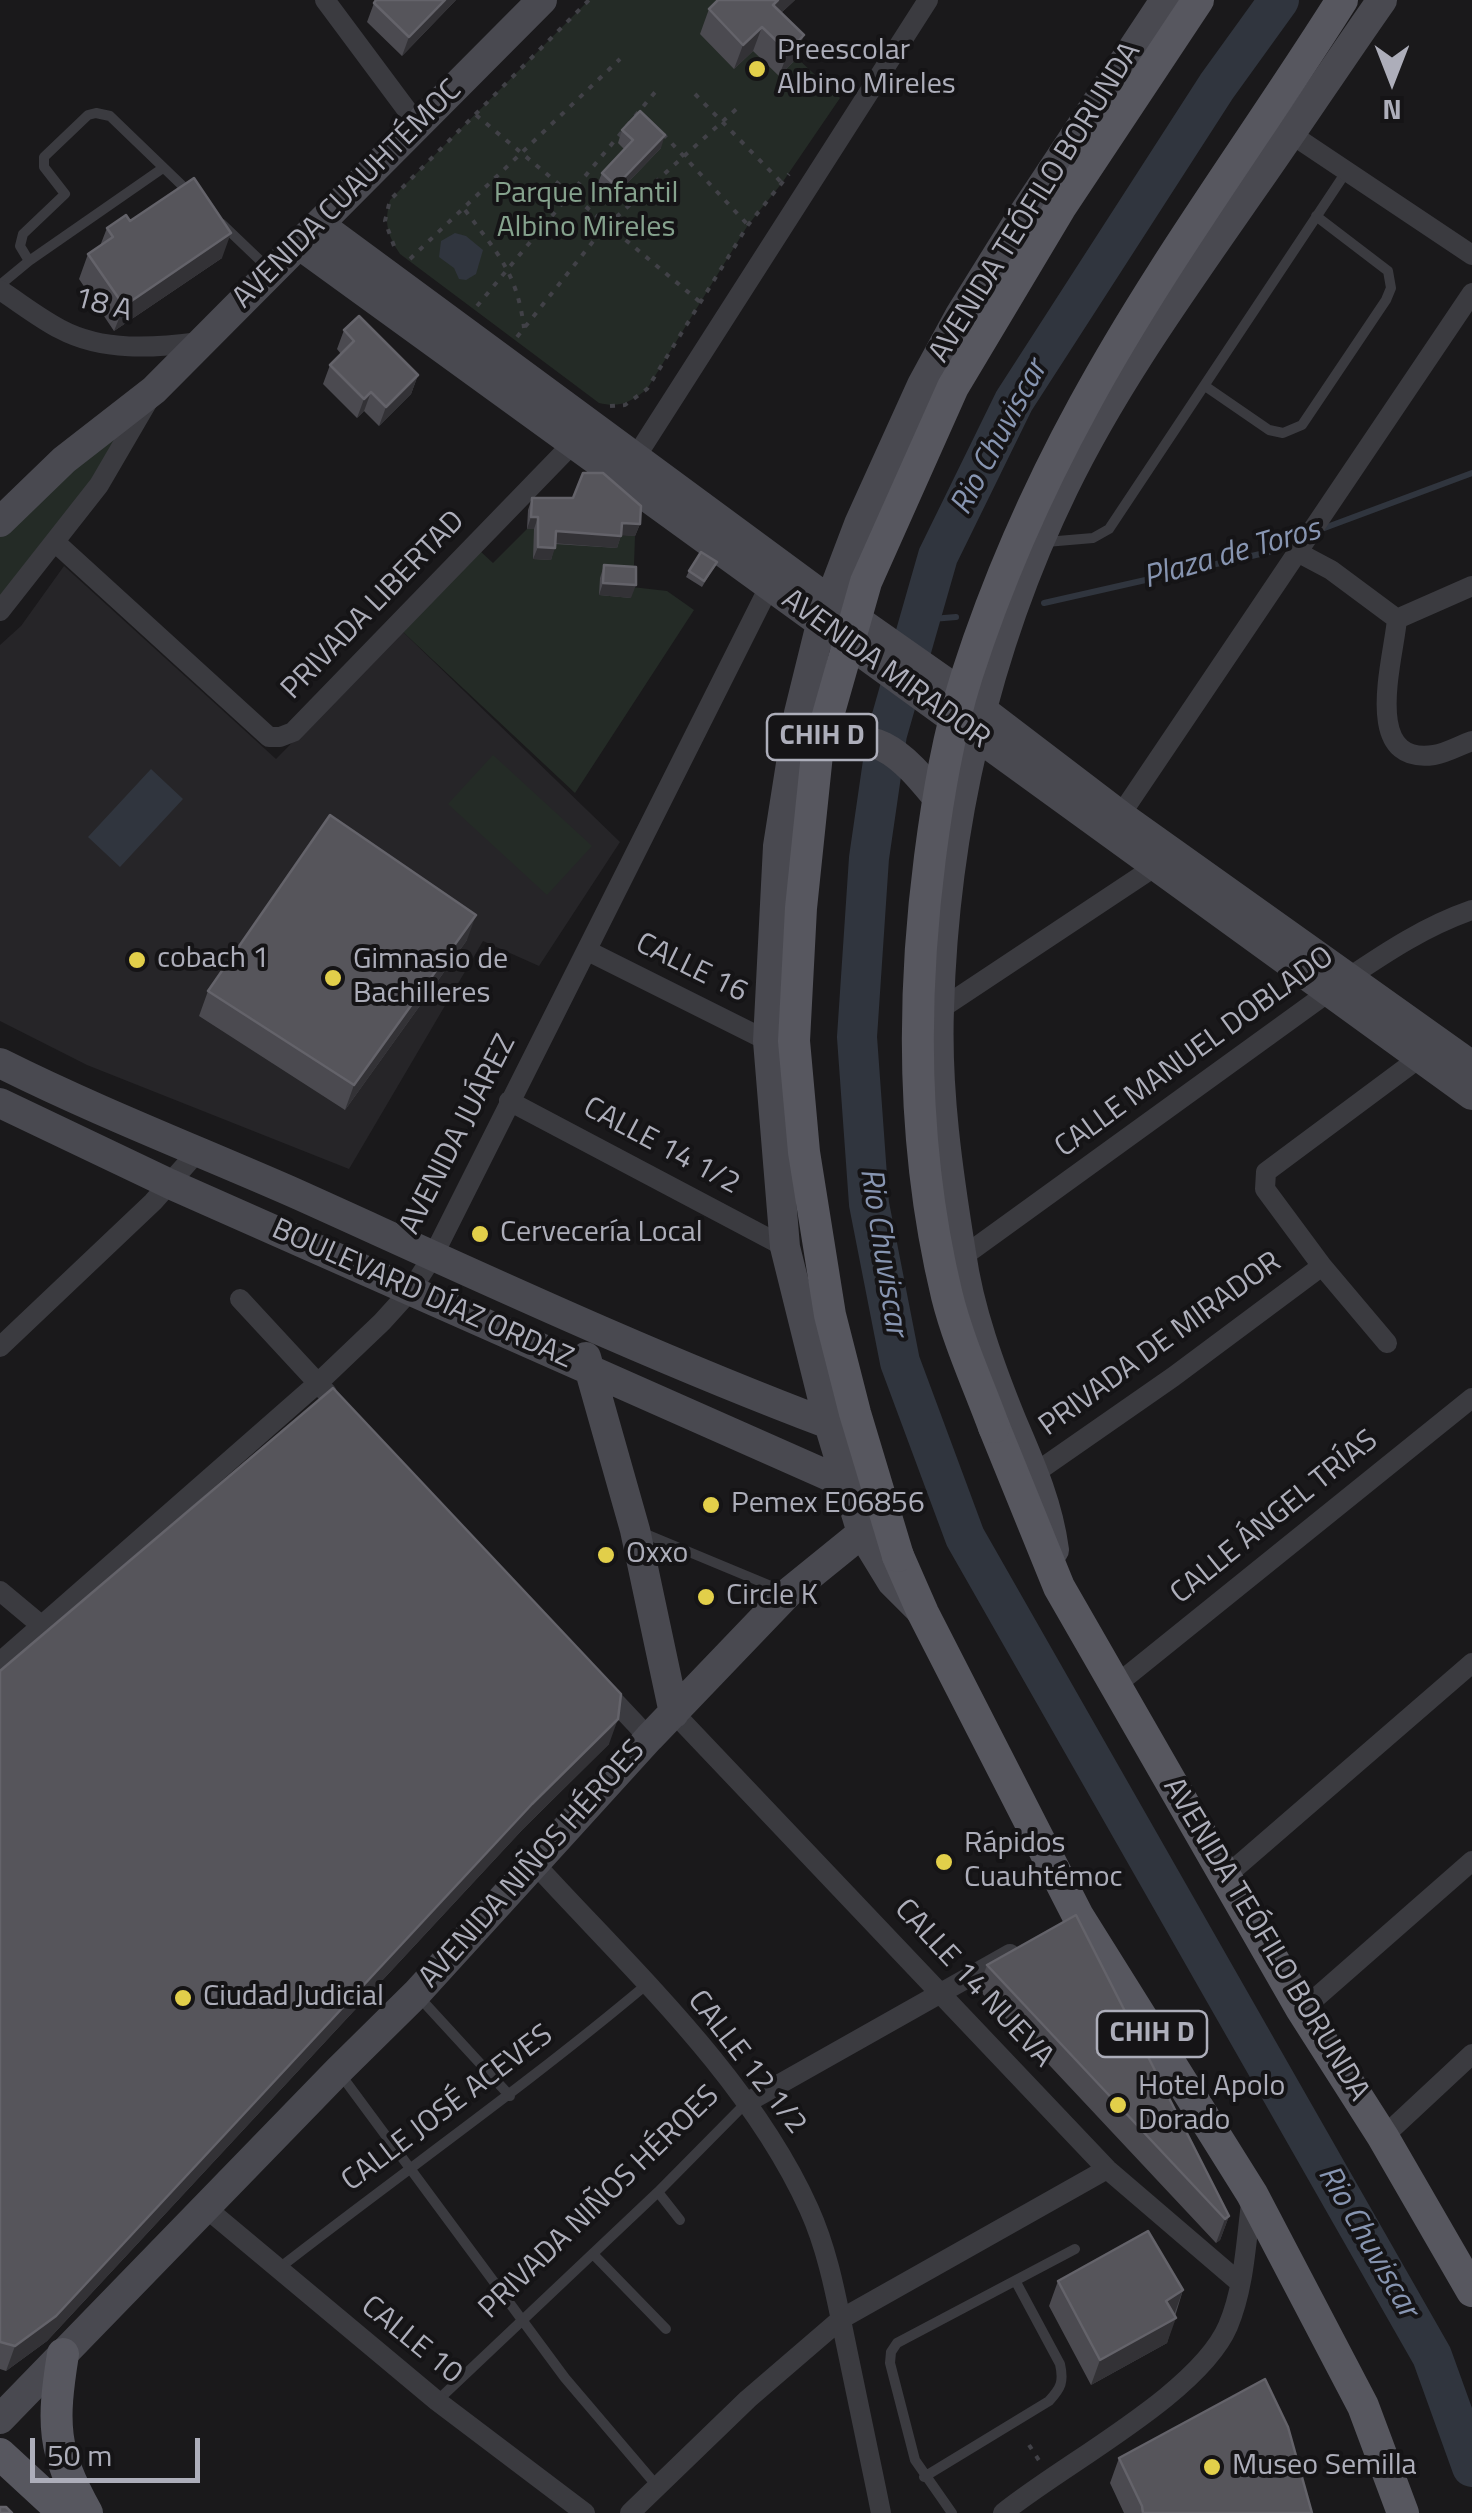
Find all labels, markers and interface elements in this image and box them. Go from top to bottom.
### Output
north arrow [1342,30,1442,130]
place label: Preescolar Albino Mireles [777,34,956,104]
street label: AVENIDA TEÓFILO BORUNDA [923,36,1149,370]
marker: Preescolar Albino Mireles [746,58,768,80]
street label: AVENIDA CUAUHTÉMOC [226,73,470,317]
text: N [1382,89,1402,132]
park label: Parque Infantil Albino Mireles [494,177,678,248]
street label: 18 A [70,281,136,331]
water label: Rio Chuviscar [943,354,1057,522]
street label: PRIVADA LIBERTAD [275,504,473,708]
water label: Plaza de Toros [1139,511,1325,599]
street label: AVENIDA MIRADOR [774,582,996,758]
road number: CHIH D [767,714,877,760]
street label: CALLE 16 [629,927,753,1011]
street label: CALLE MANUEL DOBLADO [1049,940,1341,1166]
place label: cobach 1 [157,942,269,978]
place label: Gimnasio de Bachilleres [353,943,508,1014]
marker: cobach 1 [126,949,148,971]
marker: Gimnasio de Bachilleres [322,967,344,989]
street label: AVENIDA JUÁREZ [393,1029,525,1241]
street label: CALLE 14 1/2 [576,1091,746,1203]
water label: Rio Chuviscar [850,1165,914,1339]
street label: BOULEVARD DÍAZ ORDAZ [266,1212,578,1378]
place label: Cervecería Local [500,1216,703,1252]
marker: Cervecería Local [469,1223,491,1245]
street label: PRIVADA DE MIRADOR [1033,1245,1289,1445]
street label: CALLE ÁNGEL TRÍAS [1164,1423,1386,1613]
place label: Pemex E06856 [731,1487,925,1523]
marker: Pemex E06856 [700,1494,722,1516]
place label: Oxxo [626,1537,688,1573]
marker: Oxxo [595,1544,617,1566]
place label: Circle K [726,1579,818,1615]
marker: Circle K [695,1586,717,1608]
street label: AVENIDA NIÑOS HÉROES [412,1734,654,1996]
street label: AVENIDA TEÓFILO BORUNDA [1154,1772,1376,2108]
place label: Rápidos Cuauhtémoc [964,1827,1123,1898]
marker: Rápidos Cuauhtémoc [933,1851,955,1873]
street label: CALLE 14 NUEVA [886,1892,1060,2076]
place label: Ciudad Judicial [203,1980,384,2016]
street label: CALLE 12 1/2 [679,1984,813,2142]
marker: Ciudad Judicial [172,1987,194,2009]
road number: CHIH D [1097,2011,1207,2057]
street label: CALLE JOSÉ ACEVES [335,2018,561,2200]
place label: Hotel Apolo Dorado [1138,2070,1285,2140]
street label: PRIVADA NIÑOS HÉROES [472,2079,728,2327]
marker: Hotel Apolo Dorado [1107,2094,1129,2116]
water label: Rio Chuviscar [1308,2159,1426,2325]
street label: CALLE 10 [353,2289,469,2393]
scale bar [35,2418,205,2480]
text: 50 m [47,2432,112,2478]
place label: Museo Semilla [1232,2449,1417,2485]
marker: Museo Semilla [1201,2456,1223,2478]

